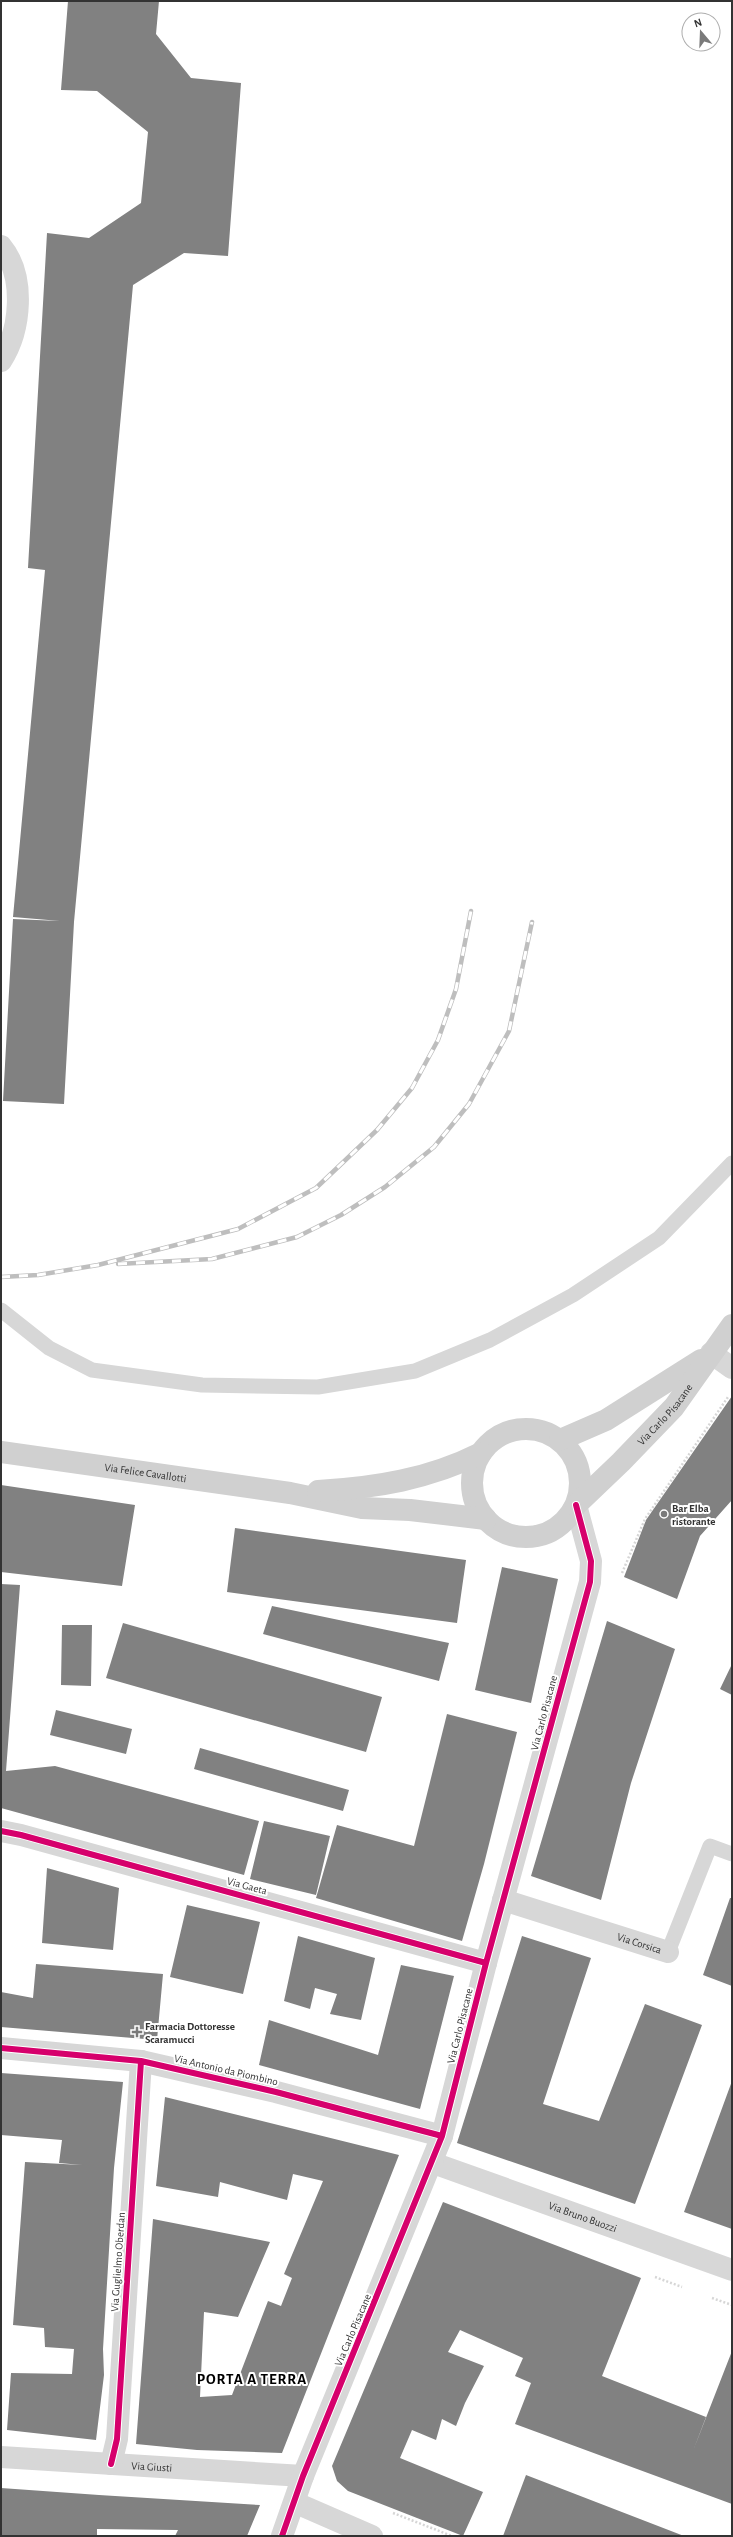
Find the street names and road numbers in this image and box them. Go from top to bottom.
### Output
street label: Via Carlo Pisacane [635,1382,694,1447]
street label: Via Felice Cavallotti [104,1461,187,1484]
street label: Via Carlo Pisacane [529,1674,559,1752]
street label: Via Gaeta [226,1875,268,1897]
street label: Via Corsica [616,1931,663,1955]
street label: Via Carlo Pisacane [445,1987,475,2065]
street label: Via Antonio da Piombino [173,2053,279,2087]
street label: Via Bruno Buozzi [547,2199,619,2234]
street label: Via Guglielmo Oberdan [109,2212,127,2312]
street label: Via Carlo Pisacane [333,2292,373,2368]
street label: Via Giusti [131,2460,172,2473]

